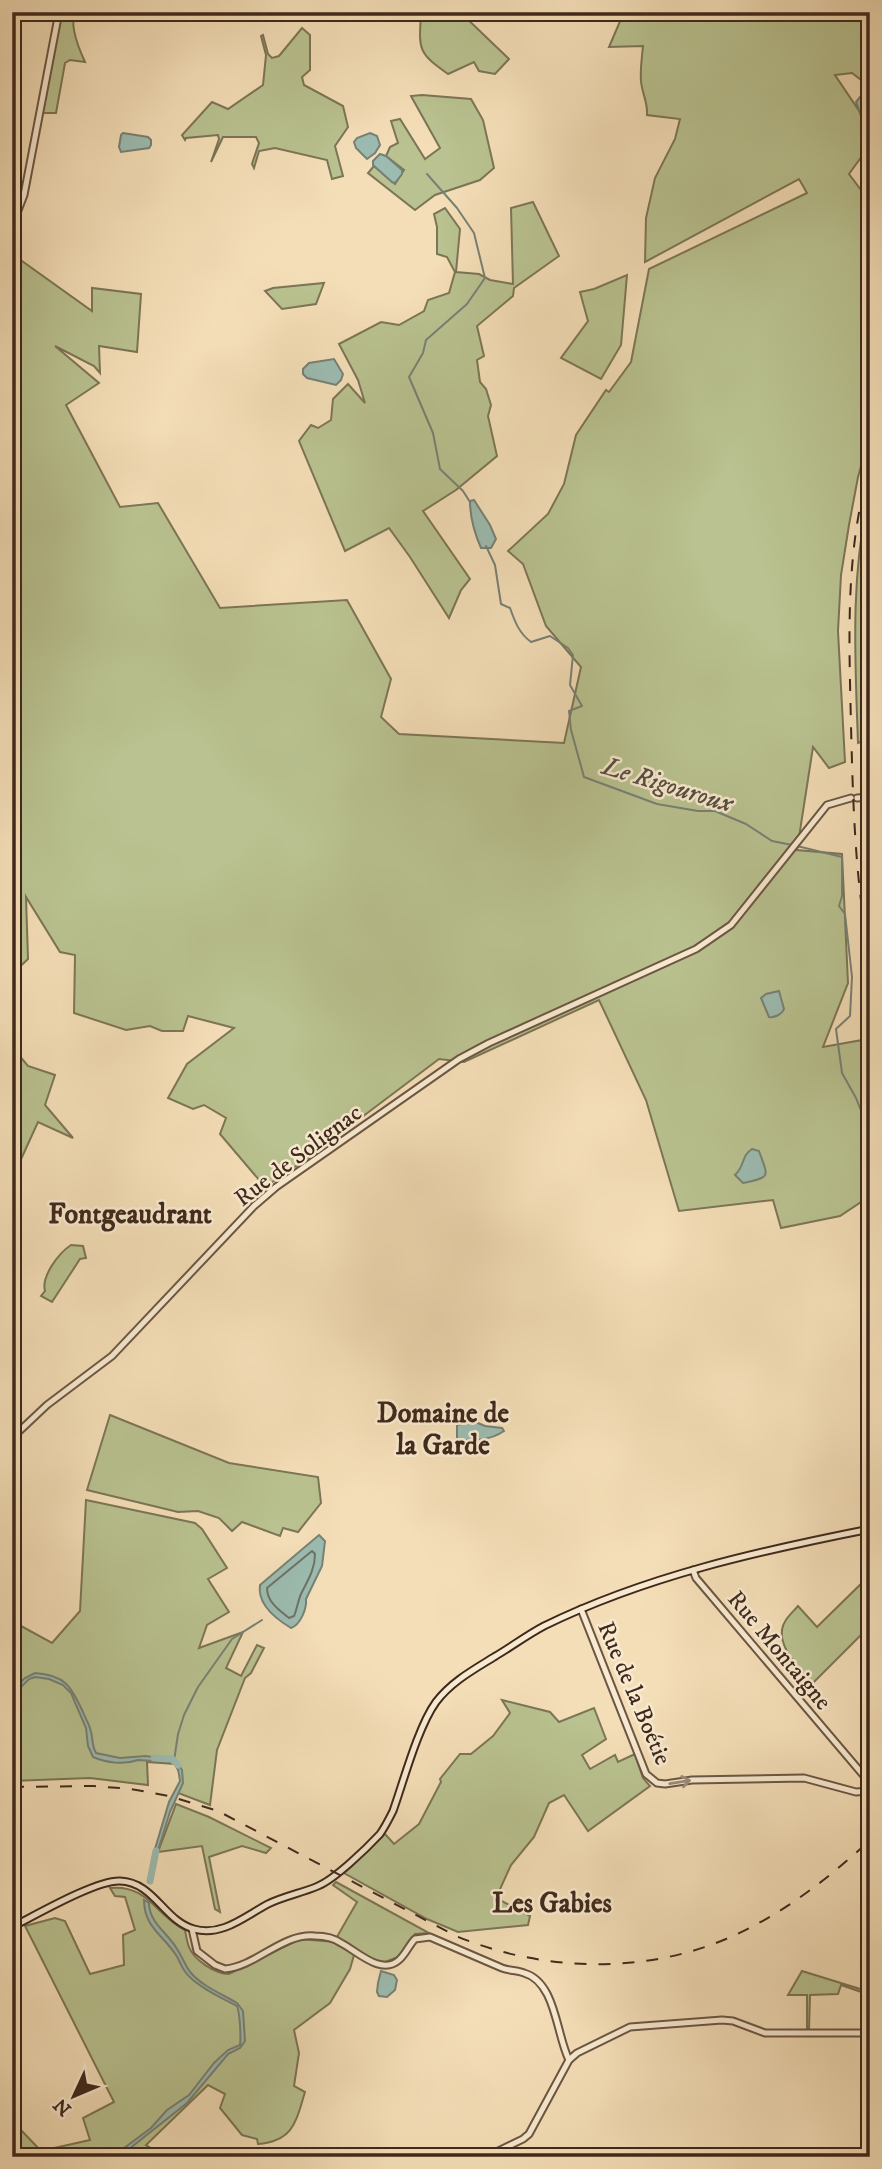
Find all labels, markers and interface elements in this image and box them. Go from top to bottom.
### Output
water label: Le Rigouroux [596,749,739,822]
street label: Rue de Solignac [229,1098,368,1214]
district label: Fontgeaudrant [48,1197,212,1232]
district label: Domaine de la Garde [377,1396,510,1463]
street label: Rue Montaigne [721,1585,838,1716]
street label: Rue de la Boétie [590,1617,678,1770]
one-way arrow [668,1775,691,1788]
district label: Les Gabies [492,1886,613,1921]
north arrow [38,2060,108,2130]
text: N [49,2093,77,2120]

